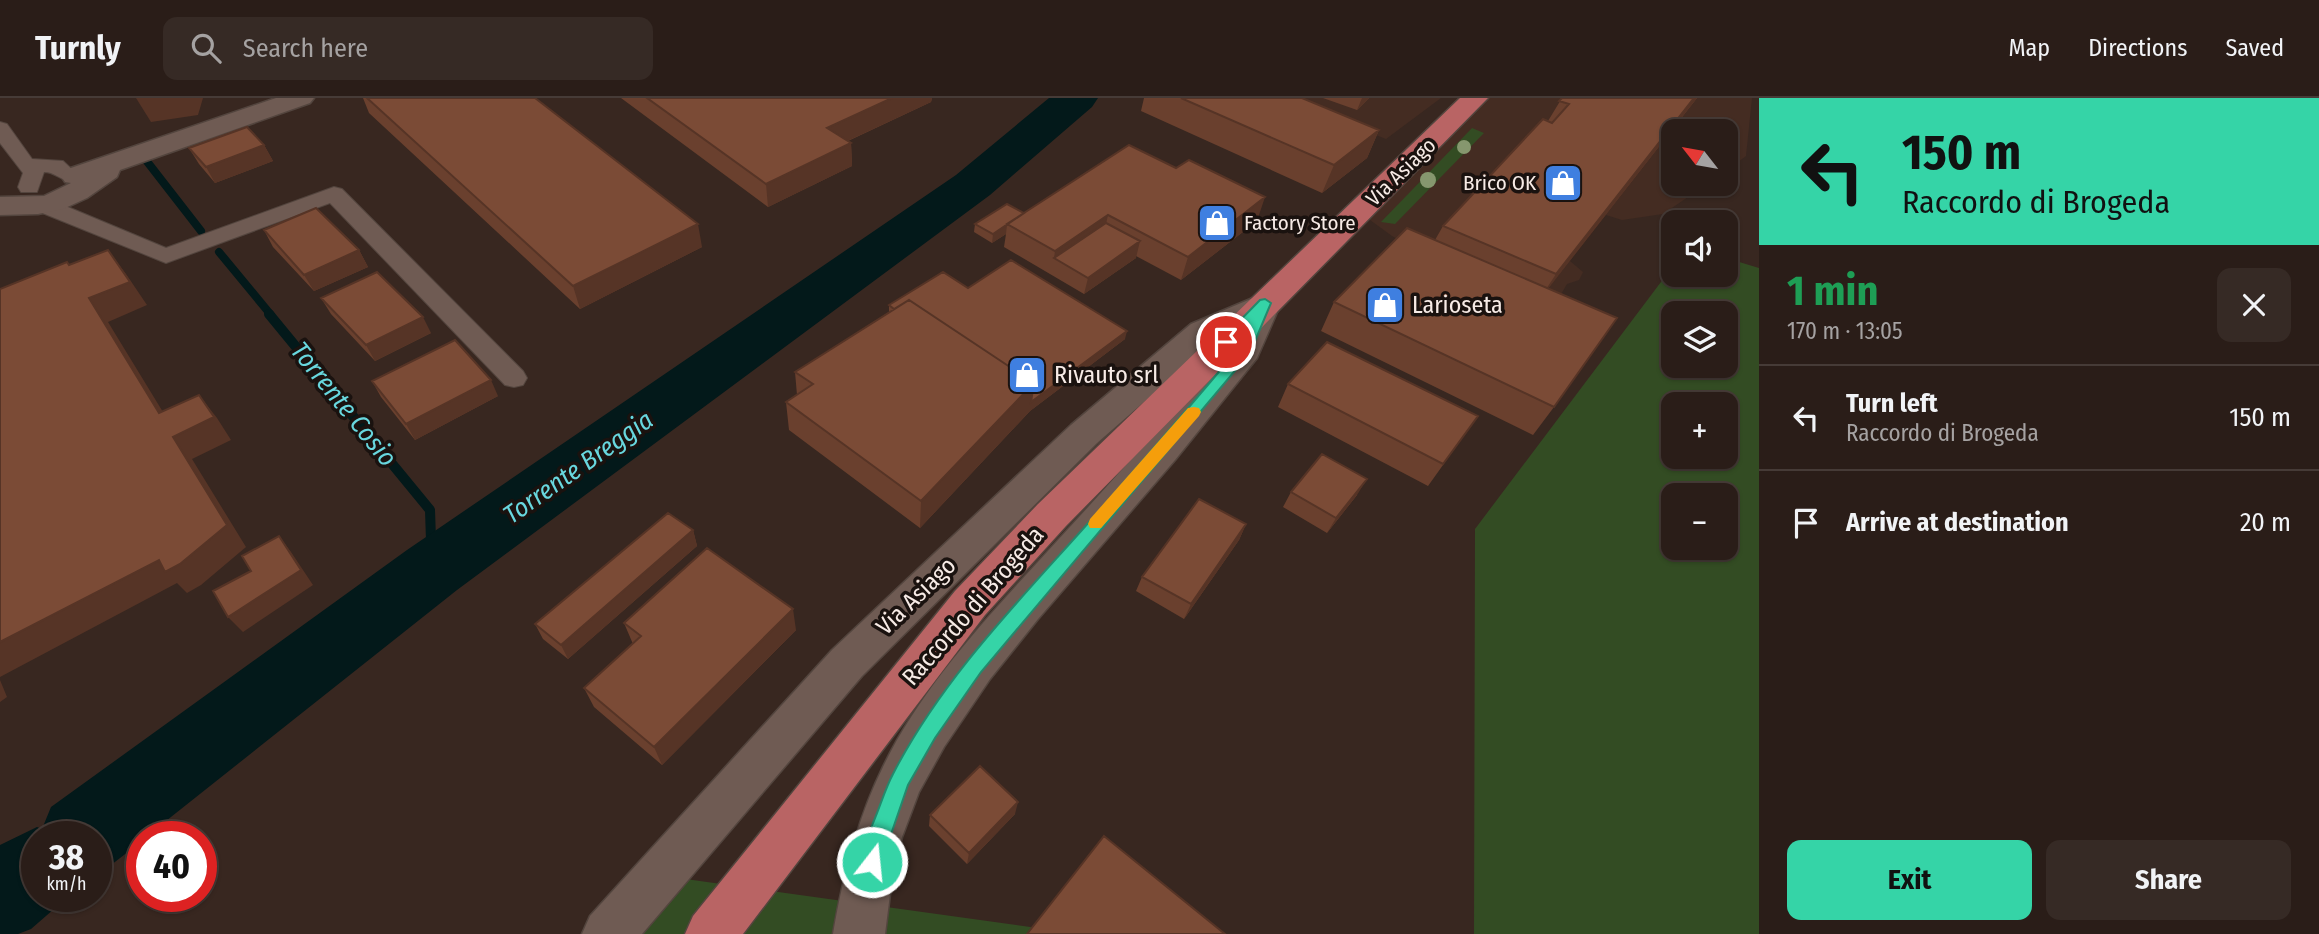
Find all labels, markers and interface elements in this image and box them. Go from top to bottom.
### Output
search box [163,17,653,80]
text: Turnly [35,28,121,68]
icon: search [187,29,225,67]
text: Search here [243,33,368,64]
text: Map [2009,34,2050,62]
text: Directions [2088,34,2187,62]
text: Saved [2225,34,2284,62]
north arrow [1661,119,1738,196]
map controls [1661,119,1738,560]
text: 150 m [1902,123,2021,182]
icon: left [1787,126,1878,217]
street label: Via Asiago [1361,132,1441,212]
shop icon: Brico OK [1542,162,1584,204]
place label: Brico OK [1463,170,1537,196]
text: Raccordo di Brogeda [1902,183,2170,221]
shop icon: Factory Store [1196,202,1238,244]
place label: Factory Store [1244,210,1356,236]
button: sound [1661,210,1738,287]
text: 1 min [1787,266,1878,316]
button: close [2217,268,2291,342]
shop icon: Larioseta [1364,284,1406,326]
place label: Larioseta [1412,291,1503,319]
button: layers [1661,301,1738,378]
pin [1196,312,1256,372]
text: 170 m · 13:05 [1787,317,1903,345]
icon: arrive [1207,323,1245,361]
water label: Torrente Cosio [284,336,403,473]
shop icon: Rivauto srl [1006,354,1048,396]
place label: Rivauto srl [1054,361,1159,389]
text: Turn left [1846,388,1938,419]
button: + [1661,392,1738,469]
icon: left [1787,399,1825,437]
text: 150 m [2229,402,2291,433]
water label: Torrente Breggia [497,404,659,530]
text: Raccordo di Brogeda [1846,419,2039,447]
button: − [1661,483,1738,560]
icon: arrive [1787,504,1825,542]
text: Arrive at destination [1846,507,2069,538]
text: 20 m [2240,507,2291,538]
street label: Raccordo di Brogeda [896,521,1050,691]
street label: Via Asiago [870,551,962,641]
speed limit sign: 40 [126,821,217,912]
position arrow [835,825,909,899]
text: 38 [49,836,84,878]
button: Exit [1787,840,2032,920]
button: Share [2046,840,2291,920]
text: km/h [46,873,87,895]

